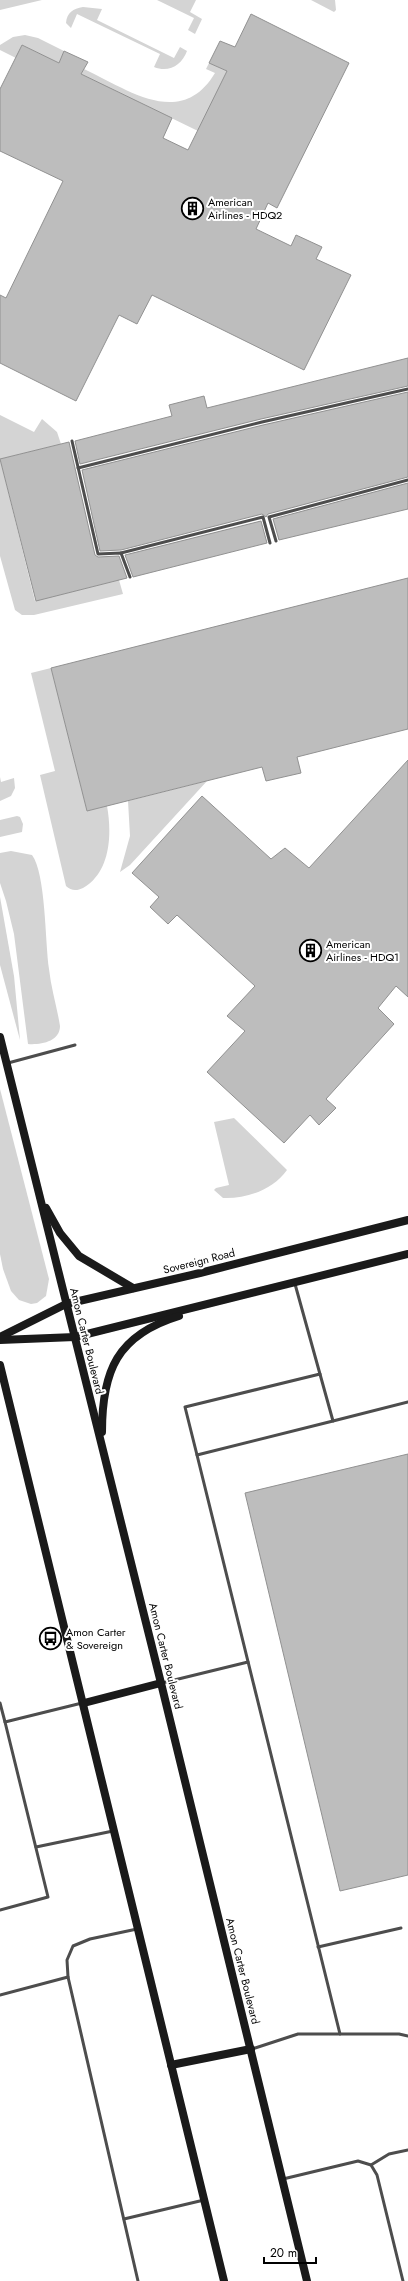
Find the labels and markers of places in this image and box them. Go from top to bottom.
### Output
place label: American Airlines - HDQ2 [208,194,282,223]
building icon: American Airlines - HDQ2 [179,195,205,221]
place label: American Airlines - HDQ1 [326,936,399,965]
building icon: American Airlines - HDQ1 [298,937,324,963]
place label: Amon Carter & Sovereign [66,1624,126,1653]
bus stop icon: Amon Carter & Sovereign [38,1625,64,1651]

